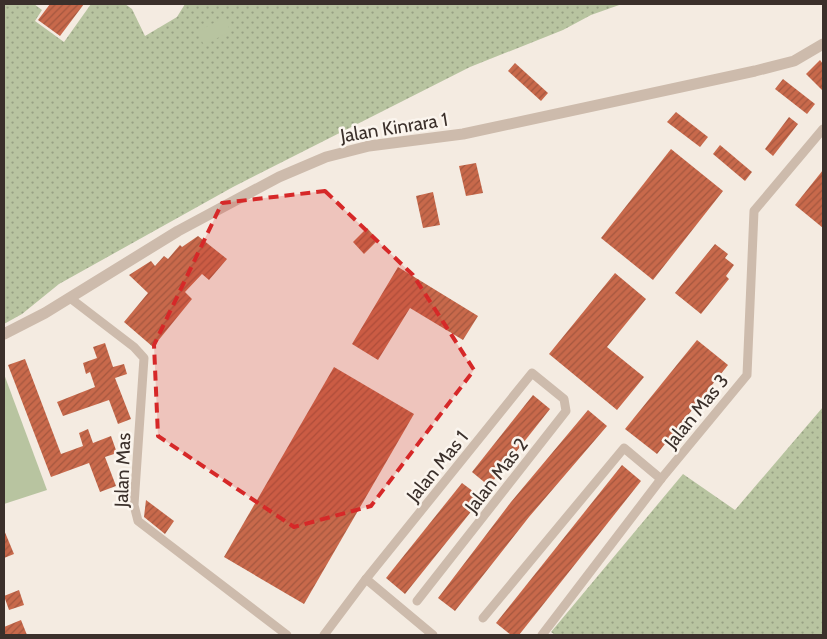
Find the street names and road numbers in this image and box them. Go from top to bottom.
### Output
street label: Jalan Kinrara 1 [338,108,450,148]
street label: Jalan Mas 3 [659,369,733,454]
street label: Jalan Mas 1 [401,426,473,507]
street label: Jalan Mas [110,432,135,509]
street label: Jalan Mas 2 [459,433,533,518]

